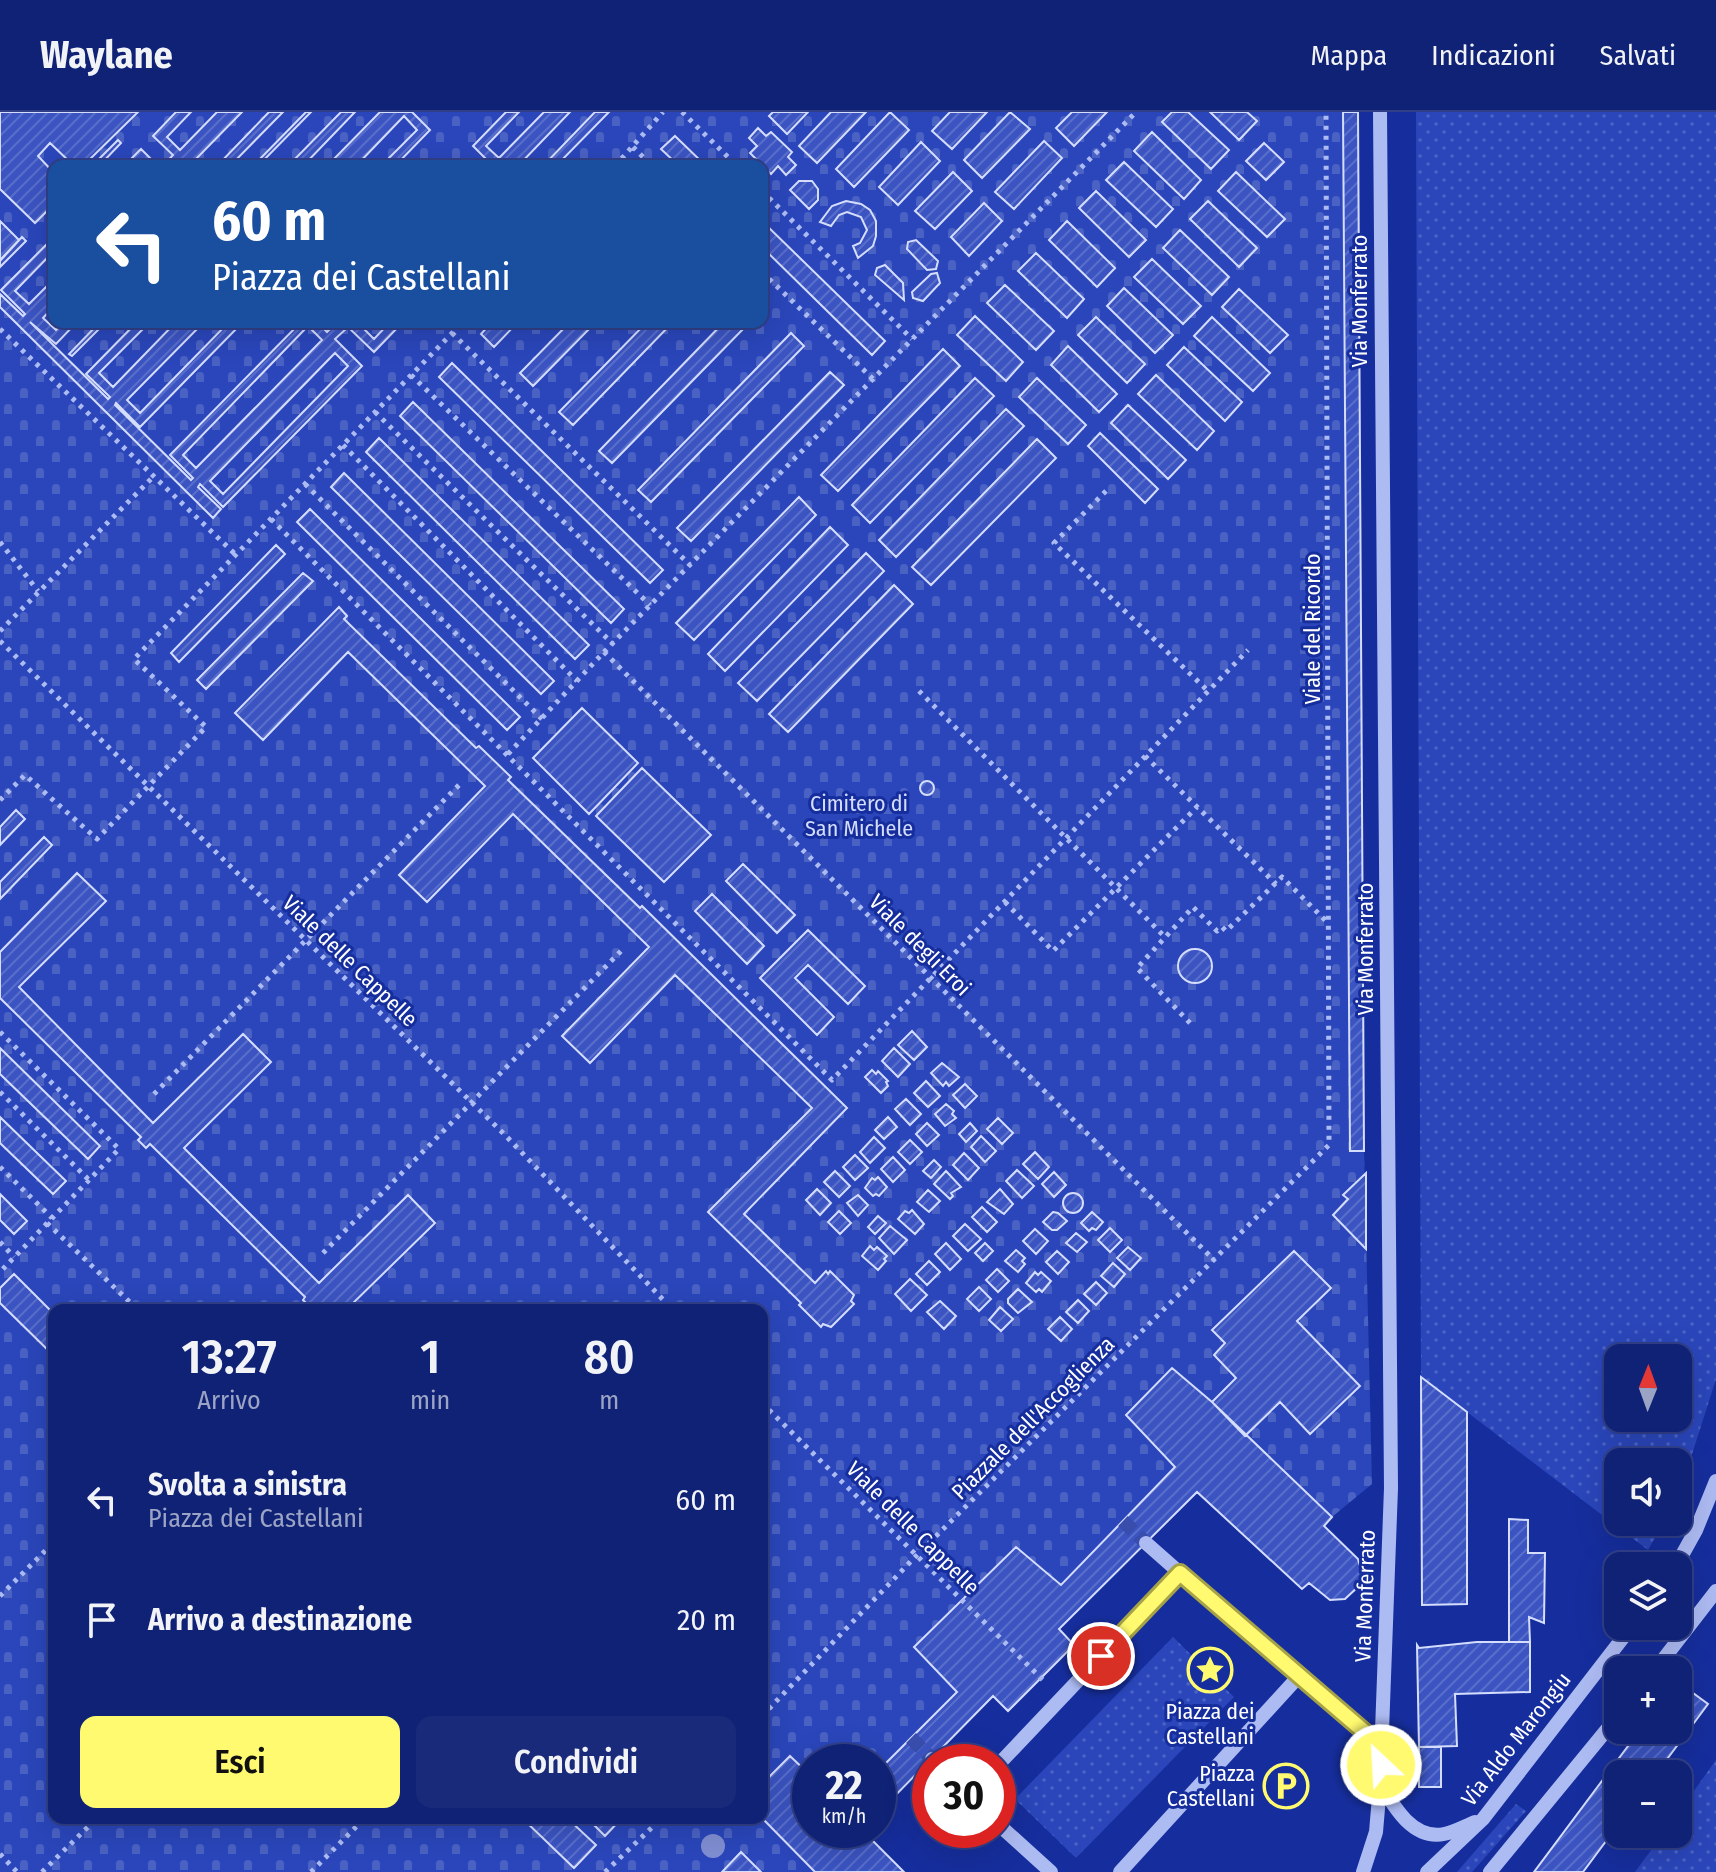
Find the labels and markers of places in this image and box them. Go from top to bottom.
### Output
pin [1067,1622,1135,1690]
place icon: Piazza dei Castellani [1186,1646,1234,1694]
place label: Piazza dei Castellani [1165,1698,1255,1750]
place label: Piazza Castellani [1167,1760,1255,1812]
parking icon: Piazza Castellani [1262,1762,1310,1810]

